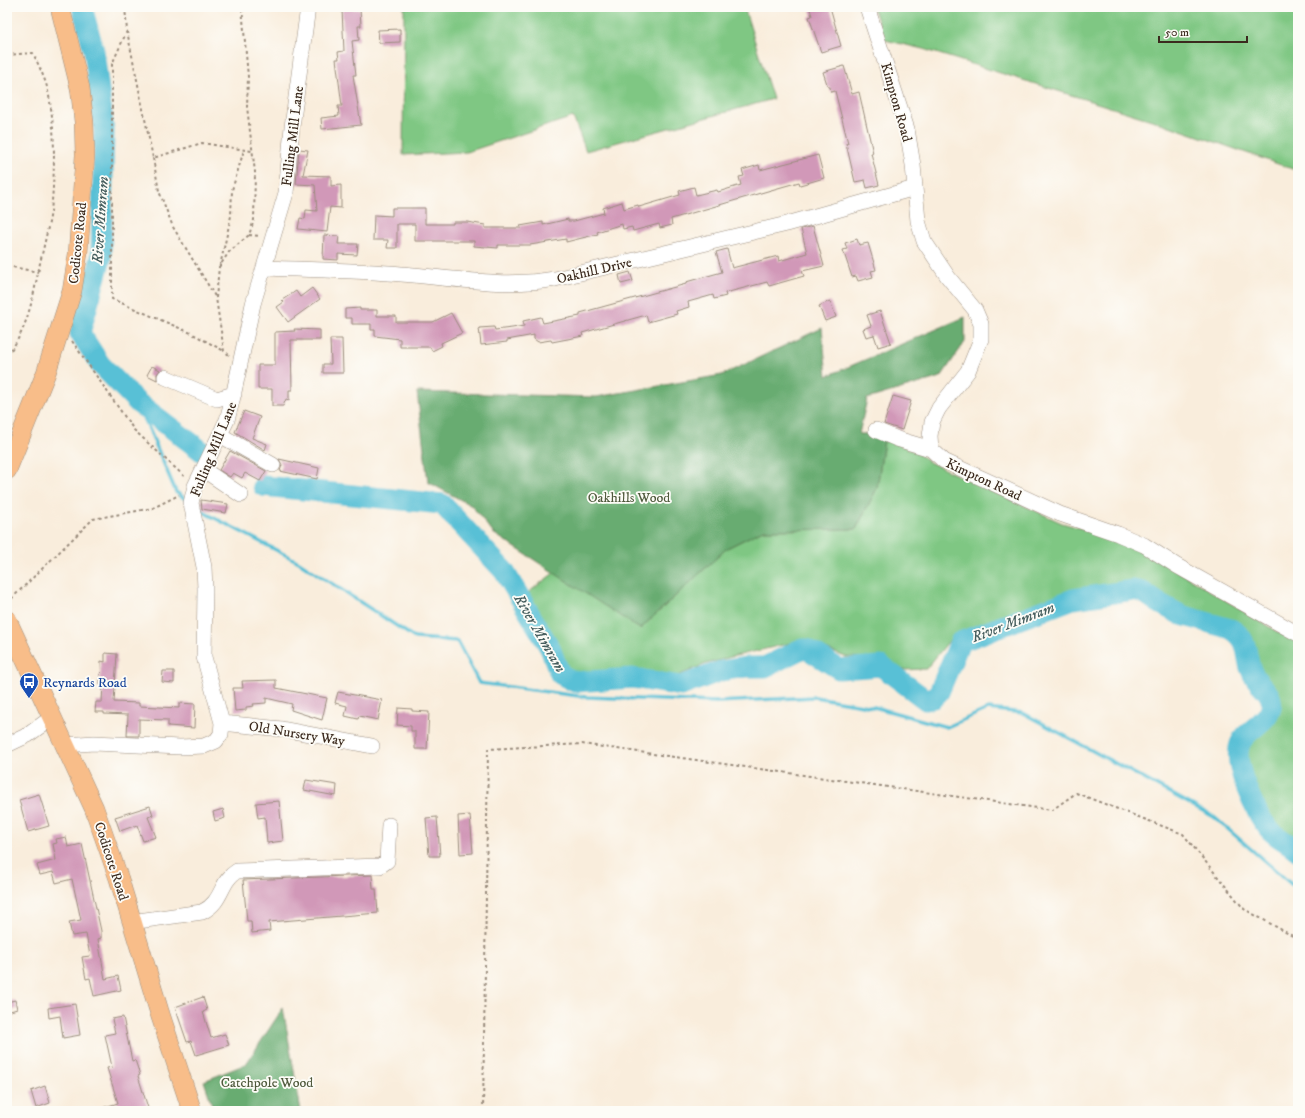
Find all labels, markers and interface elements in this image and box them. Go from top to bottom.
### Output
scale bar [1159,18,1247,44]
text: 50 m [1165,25,1189,40]
street label: Kimpton Road [876,61,916,144]
street label: Fulling Mill Lane [278,85,308,187]
water label: River Mimram [88,176,113,265]
street label: Codicote Road [65,201,91,285]
street label: Oakhill Drive [555,254,634,288]
street label: Fulling Mill Lane [187,399,241,500]
street label: Kimpton Road [943,455,1024,505]
park label: Oakhills Wood [588,489,670,507]
water label: River Mimram [509,590,570,676]
water label: River Mimram [968,598,1058,647]
bus stop icon: Reynards Road [18,671,40,699]
place label: Reynards Road [43,674,127,692]
street label: Old Nursery Way [248,718,346,751]
street label: Codicote Road [90,820,132,903]
park label: Catchpole Wood [221,1074,313,1092]

